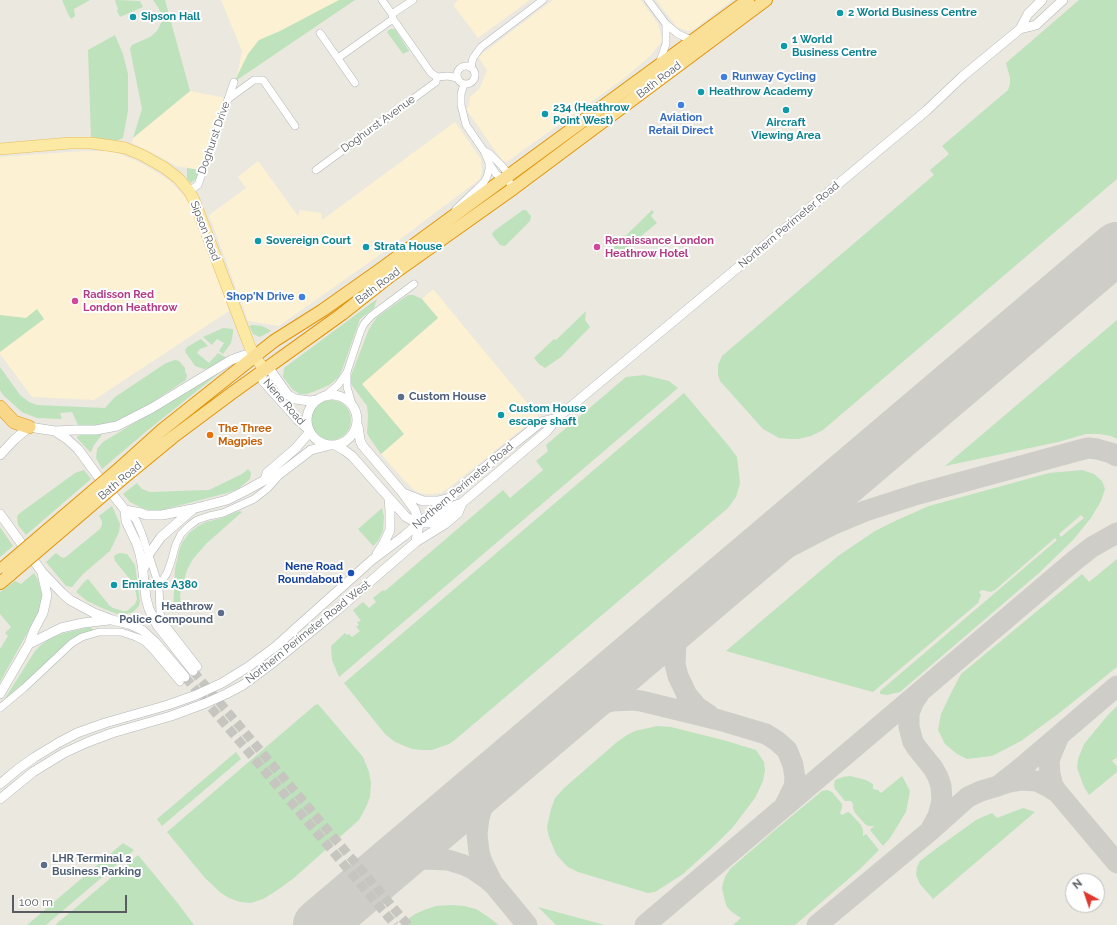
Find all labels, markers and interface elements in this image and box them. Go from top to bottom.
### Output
place label: 2 World Business Centre [848,6,977,20]
marker: 2 World Business Centre [835,8,845,18]
place label: Sipson Hall [141,10,200,24]
marker: Sipson Hall [128,12,138,22]
place label: 1 World Business Centre [792,33,877,59]
marker: 1 World Business Centre [779,41,789,51]
street label: Bath Road [634,59,684,101]
place label: Runway Cycling [732,70,816,84]
marker: Runway Cycling [719,72,729,82]
place label: Heathrow Academy [709,85,813,99]
marker: Heathrow Academy [696,87,706,97]
street label: Doghurst Avenue [338,93,418,155]
street label: Doghurst Drive [195,100,233,176]
marker: Aviation Retail Direct [676,100,686,110]
place label: 234 (Heathrow Point West) [553,101,629,127]
marker: Aircraft Viewing Area [781,105,791,115]
marker: 234 (Heathrow Point West) [540,109,550,119]
place label: Aviation Retail Direct [649,111,713,137]
place label: Aircraft Viewing Area [751,116,821,142]
street label: Northern Perimeter Road [736,179,842,271]
street label: Sipson Road [187,199,223,263]
place label: Sovereign Court [266,234,351,248]
place label: Renaissance London Heathrow Hotel [605,234,714,260]
marker: Sovereign Court [253,236,263,246]
place label: Strata House [374,240,442,254]
marker: Strata House [361,242,371,252]
marker: Renaissance London Heathrow Hotel [592,242,602,252]
street label: Bath Road [353,265,403,307]
place label: Radisson Red London Heathrow [83,288,177,314]
place label: Shop'N Drive [226,290,294,304]
marker: Shop'N Drive [297,292,307,302]
marker: Radisson Red London Heathrow [70,296,80,306]
street label: Nene Road [260,376,308,428]
place label: Custom House [409,390,486,404]
marker: Custom House [396,392,406,402]
place label: Custom House escape shaft [509,402,586,428]
marker: Custom House escape shaft [496,410,506,420]
place label: The Three Magpies [218,422,271,448]
marker: The Three Magpies [205,430,215,440]
street label: Northern Perimeter Road [410,440,516,532]
street label: Bath Road [96,459,144,503]
place label: Nene Road Roundabout [278,560,343,586]
marker: Nene Road Roundabout [346,568,356,578]
place label: Emirates A380 [122,578,198,592]
street label: Northern Perimeter Road West [243,578,373,686]
marker: Emirates A380 [109,580,119,590]
place label: Heathrow Police Compound [119,600,213,626]
marker: Heathrow Police Compound [216,608,226,618]
place label: LHR Terminal 2 Business Parking [52,852,141,878]
marker: LHR Terminal 2 Business Parking [39,860,49,870]
north arrow [1065,873,1105,913]
text: N [1070,877,1085,892]
scale bar [14,887,129,913]
text: 100 m [19,895,53,909]

